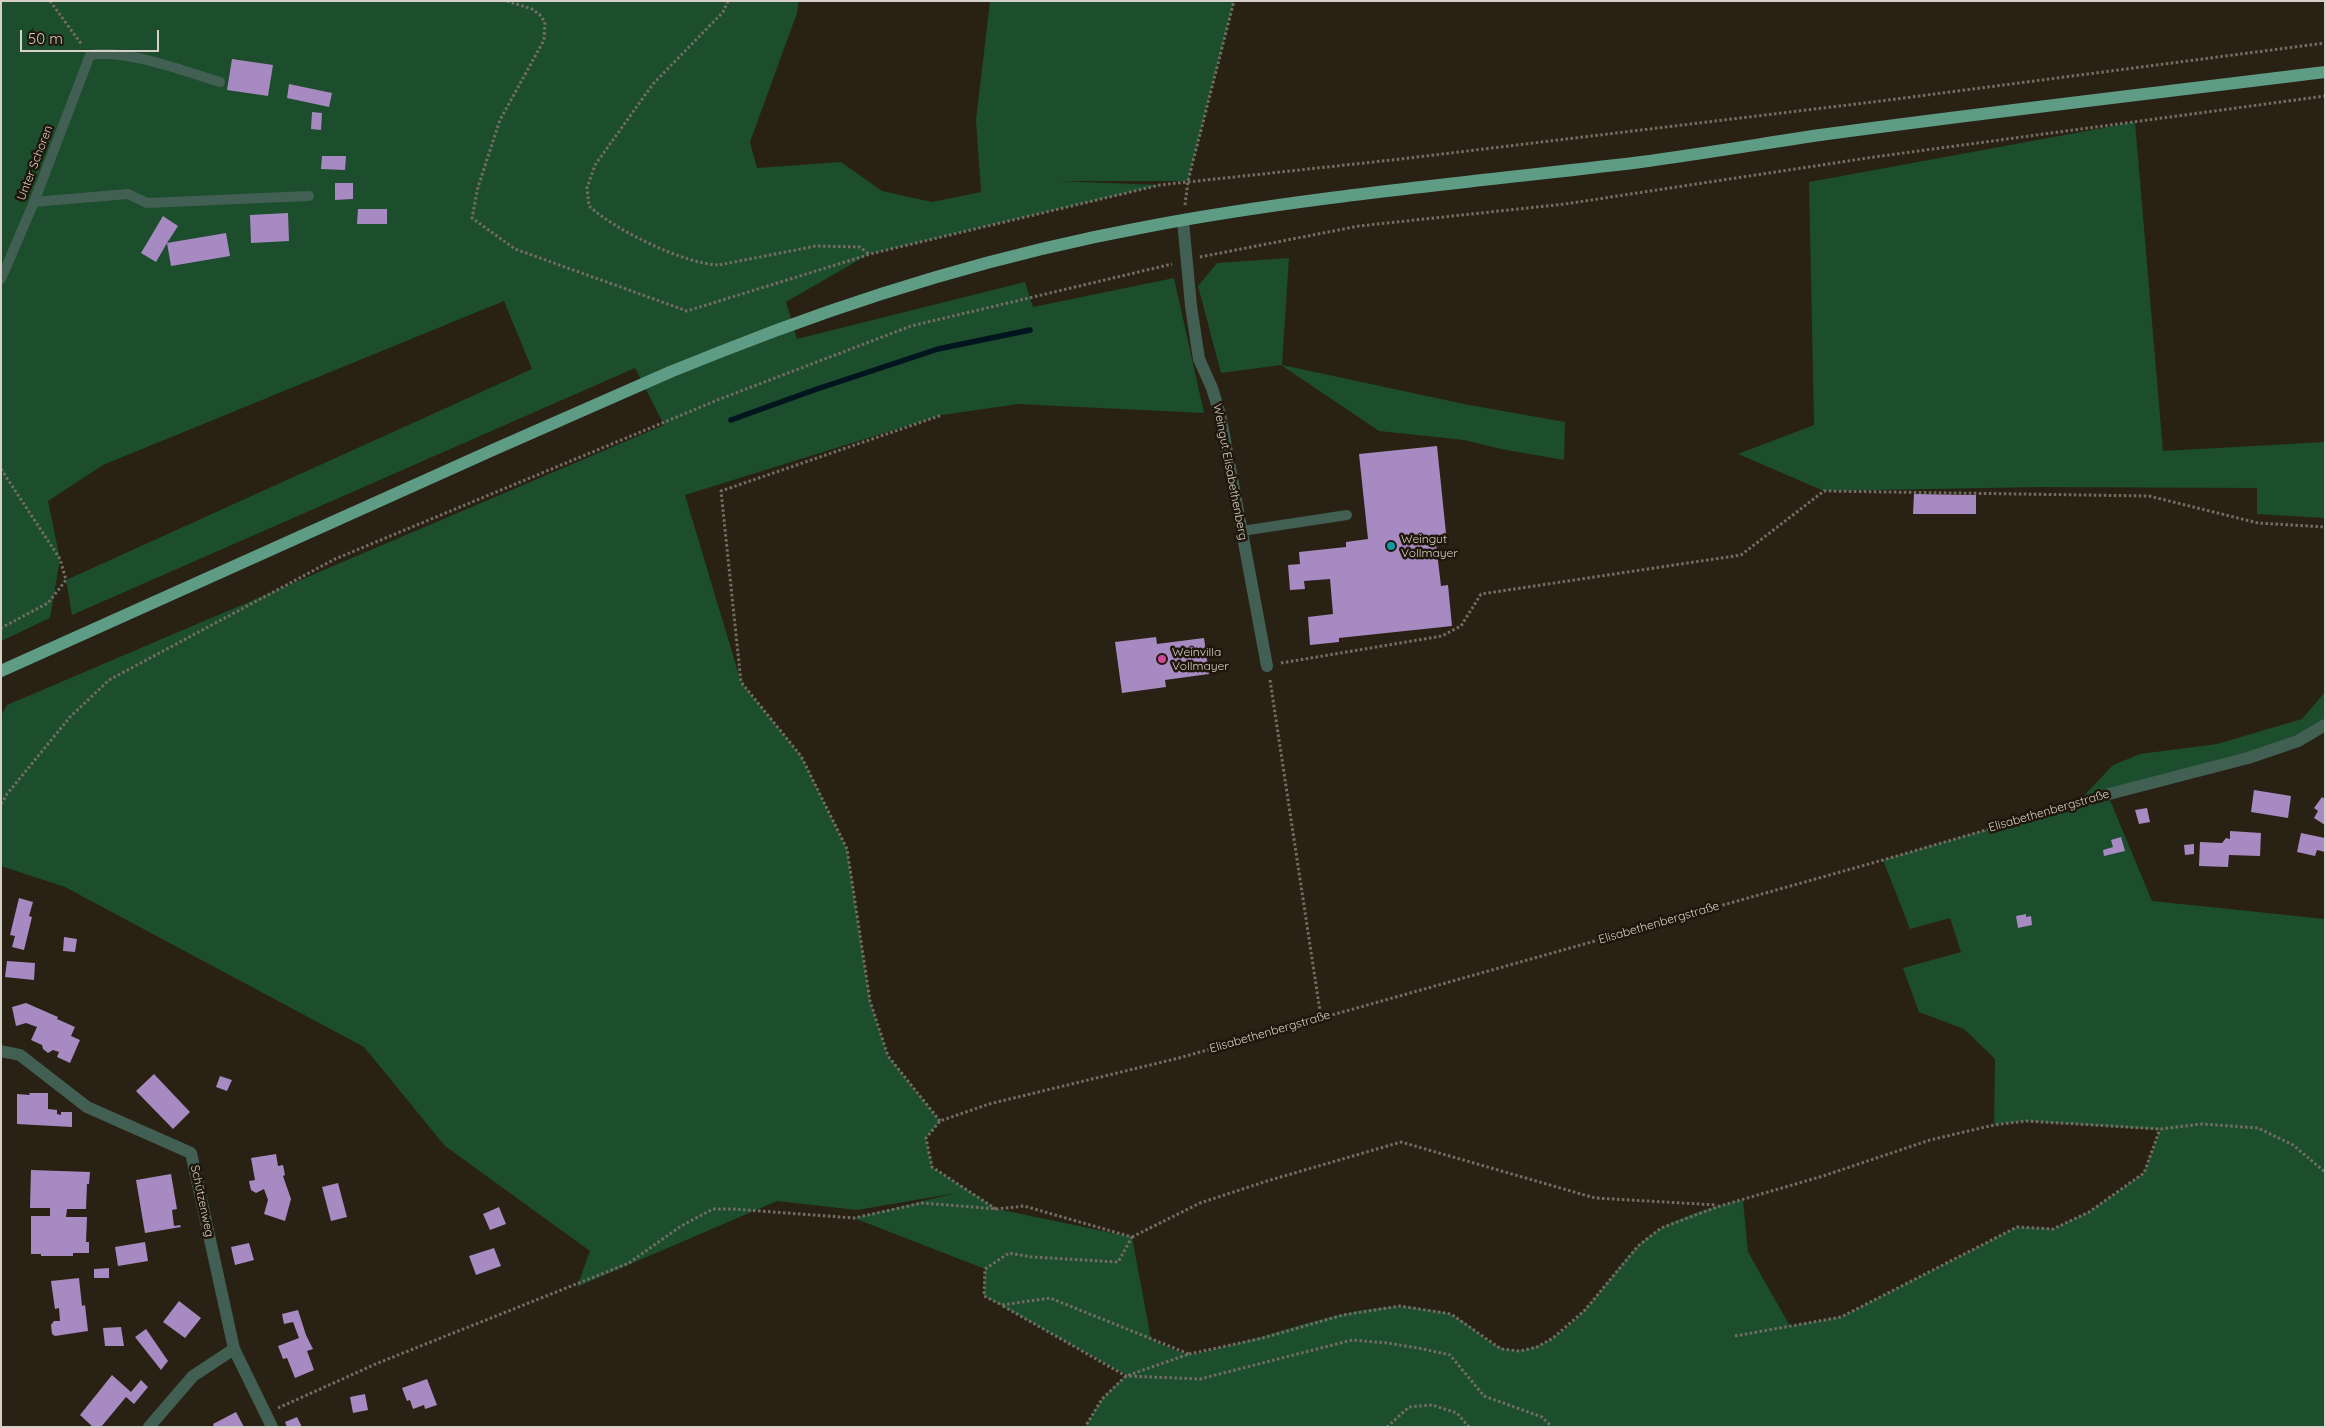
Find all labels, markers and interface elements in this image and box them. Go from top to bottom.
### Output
scale bar [22,20,161,52]
text: 50 m [28,29,63,48]
street label: Unter Schoren [14,123,56,203]
street label: Weingut Elisabethenberg [1210,402,1250,542]
place label: Weingut Vollmayer [1401,532,1458,560]
marker: Weingut Vollmayer [1385,540,1397,552]
place label: Weinvilla Vollmayer [1172,645,1229,673]
marker: Weinvilla Vollmayer [1156,653,1168,665]
street label: Elisabethenbergstraße [1987,787,2111,835]
street label: Elisabethenbergstraße [1597,899,1721,947]
street label: Elisabethenbergstraße [1208,1008,1332,1056]
street label: Schützenweg [187,1164,217,1238]

